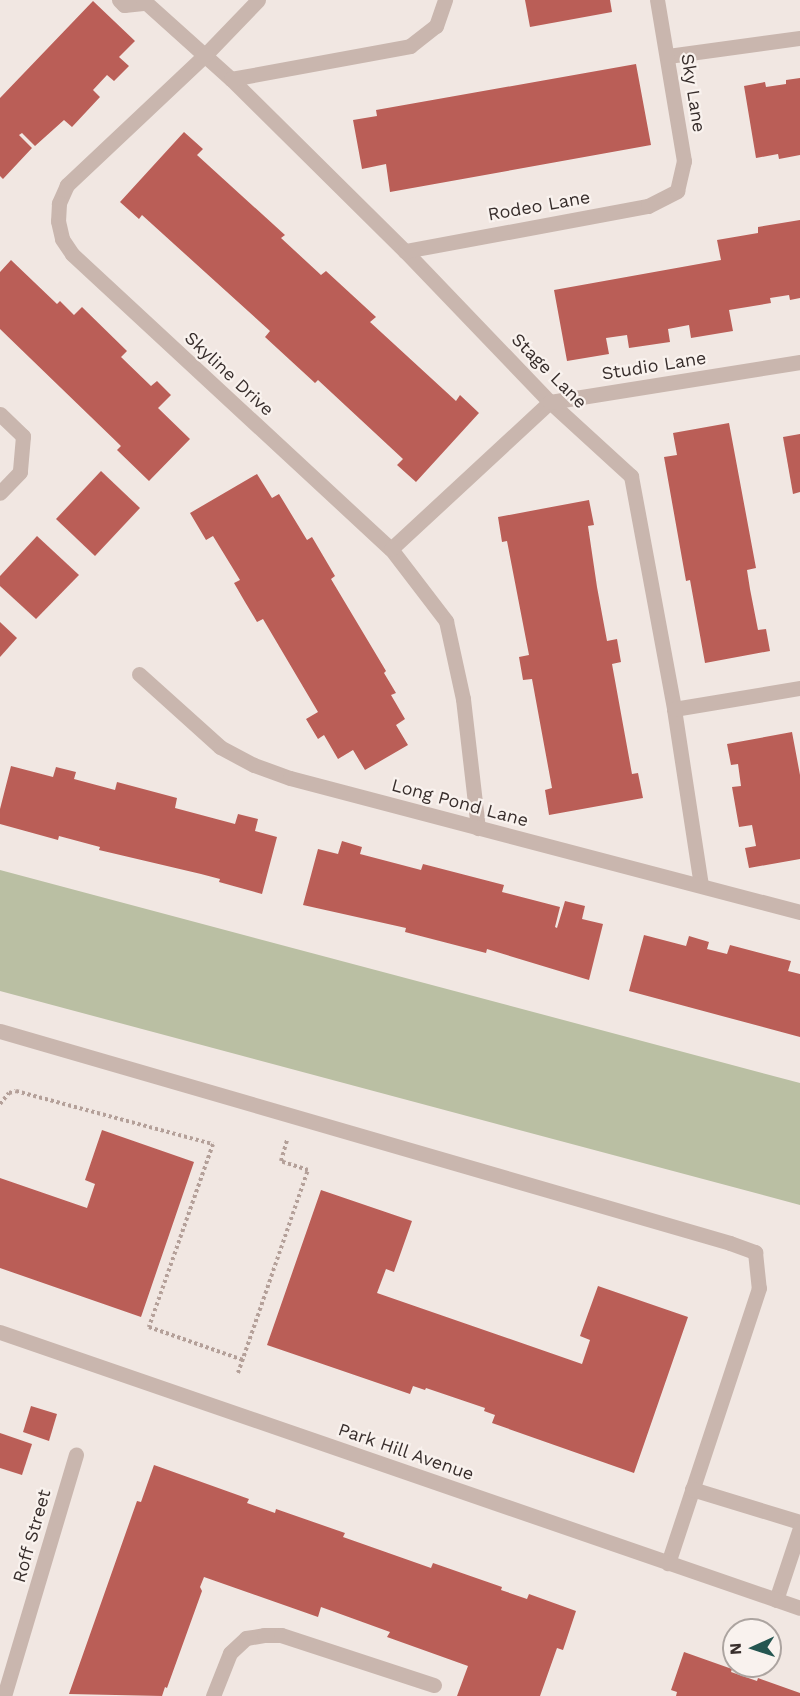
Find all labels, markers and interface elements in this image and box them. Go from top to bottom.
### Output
street label: Sky Lane [676,52,710,134]
street label: Rodeo Lane [486,186,592,226]
street label: Skyline Drive [180,327,278,421]
street label: Stage Lane [507,329,591,413]
street label: Studio Lane [600,347,708,385]
street label: Long Pond Lane [389,774,531,832]
street label: Park Hill Avenue [335,1418,477,1486]
street label: Roff Street [8,1487,56,1585]
north arrow [722,1618,782,1678]
text: N [726,1642,745,1655]

